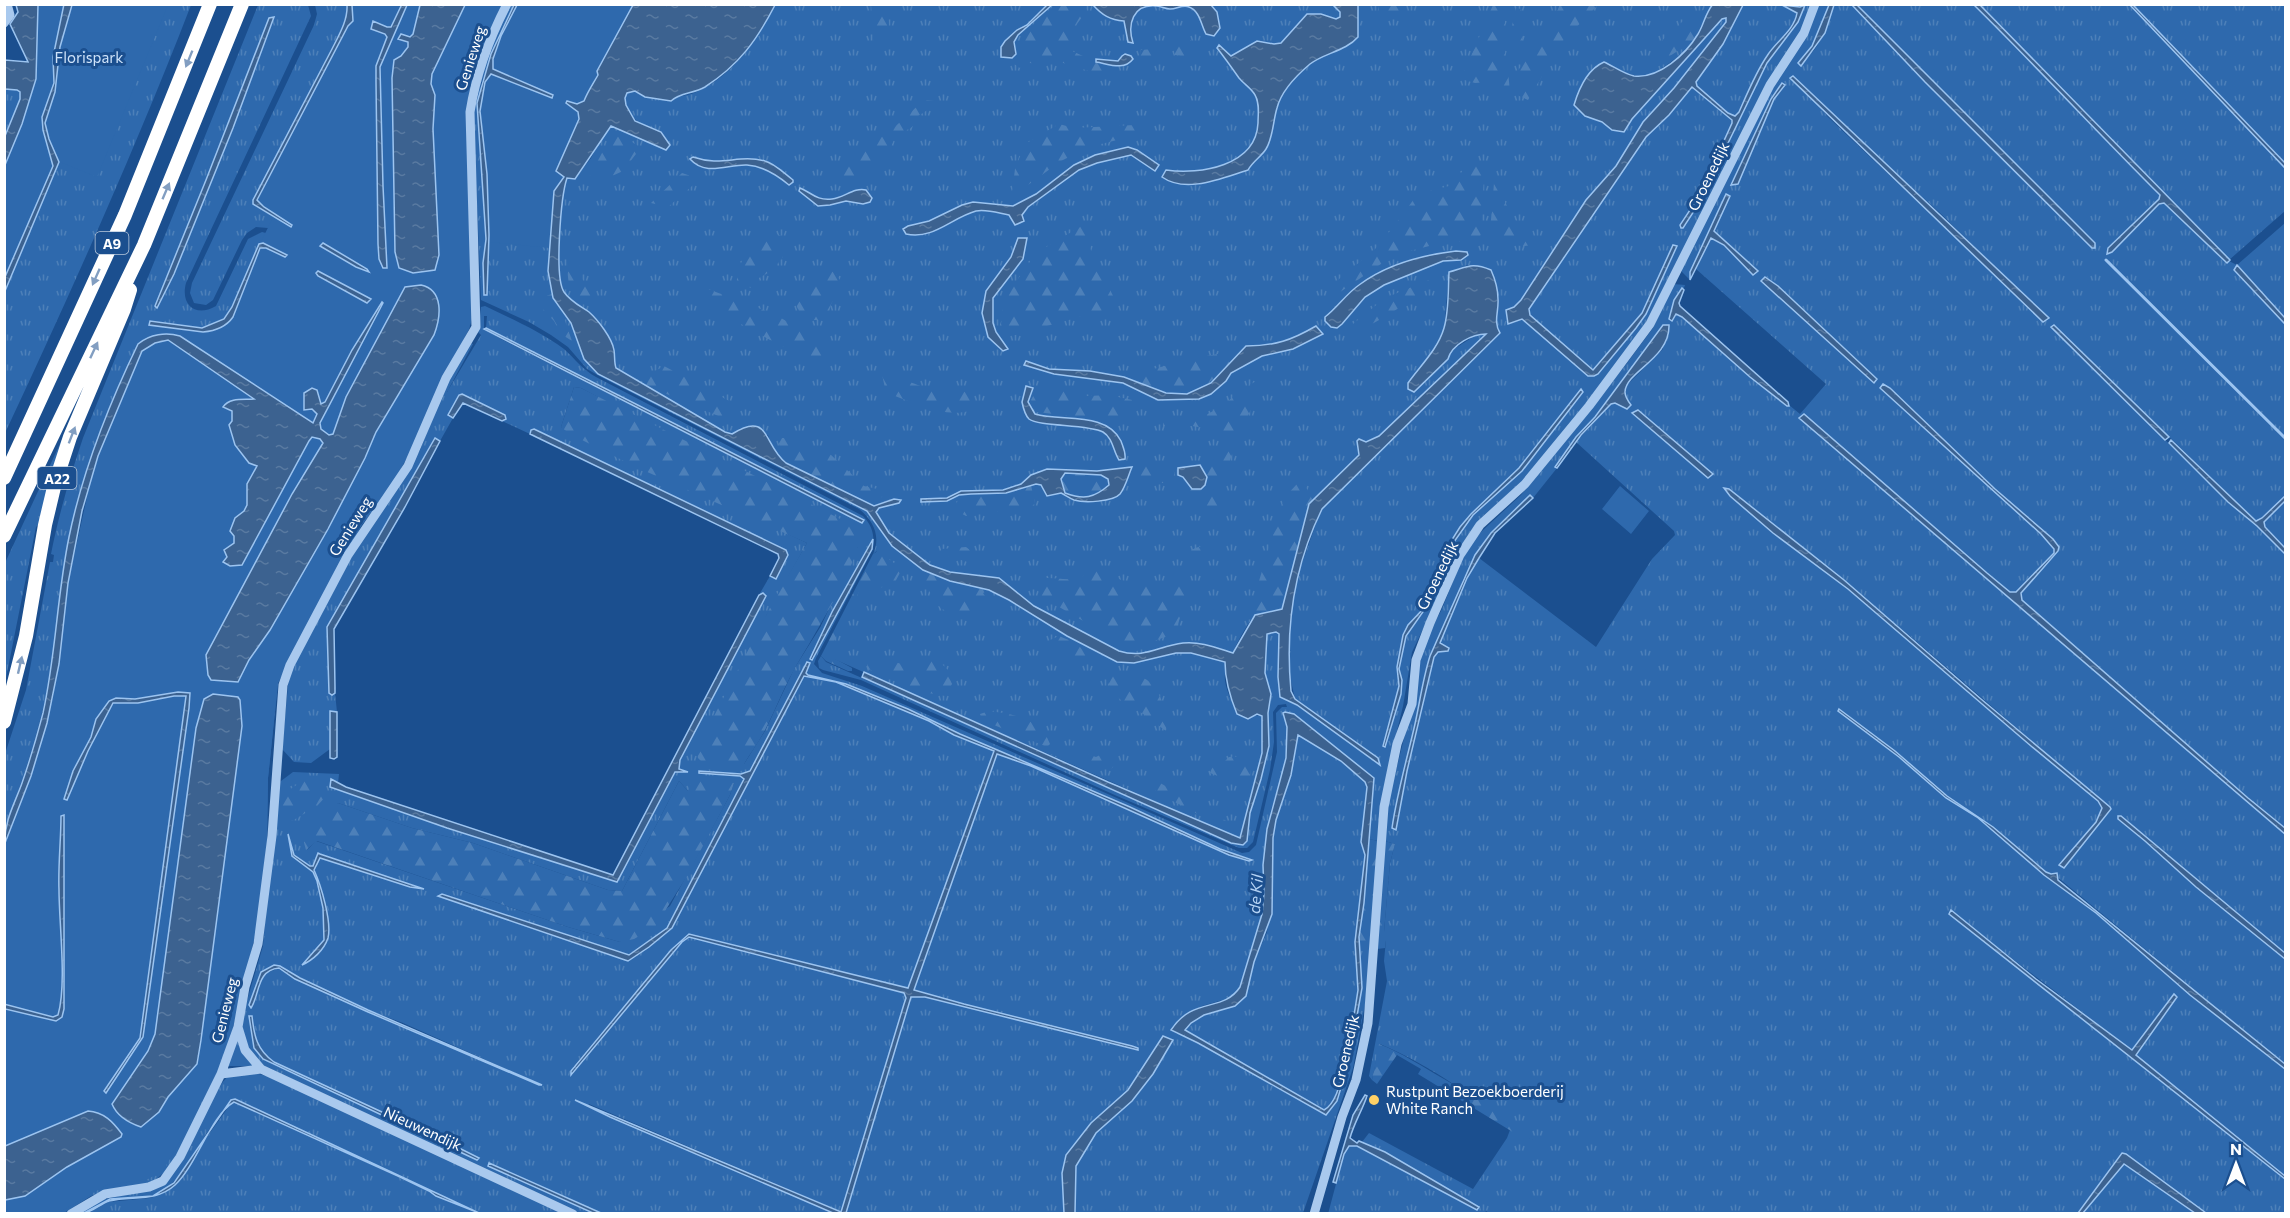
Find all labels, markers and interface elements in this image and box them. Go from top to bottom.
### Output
street label: Genieweg [451,23,489,93]
park label: Florispark [55,48,123,66]
one-way arrow [184,50,193,68]
street label: Groenedijk [1684,139,1732,213]
one-way arrow [162,182,171,200]
road number: A9 [96,232,128,254]
one-way arrow [92,269,101,286]
one-way arrow [89,342,98,359]
one-way arrow [67,425,77,443]
road number: A22 [38,467,76,489]
street label: Genieweg [325,493,375,559]
street label: Groenedijk [1413,538,1461,612]
one-way arrow [15,656,25,675]
water label: de Kil [1244,872,1266,915]
street label: Genieweg [207,975,241,1045]
street label: Groenedijk [1328,1013,1362,1089]
place label: Rustpunt Bezoekboerderij White Ranch [1386,1082,1564,1117]
marker: Rustpunt Bezoekboerderij White Ranch [1367,1093,1381,1107]
street label: Nieuwendijk [381,1102,465,1154]
north arrow [2206,1134,2266,1194]
text: N [2230,1139,2242,1158]

